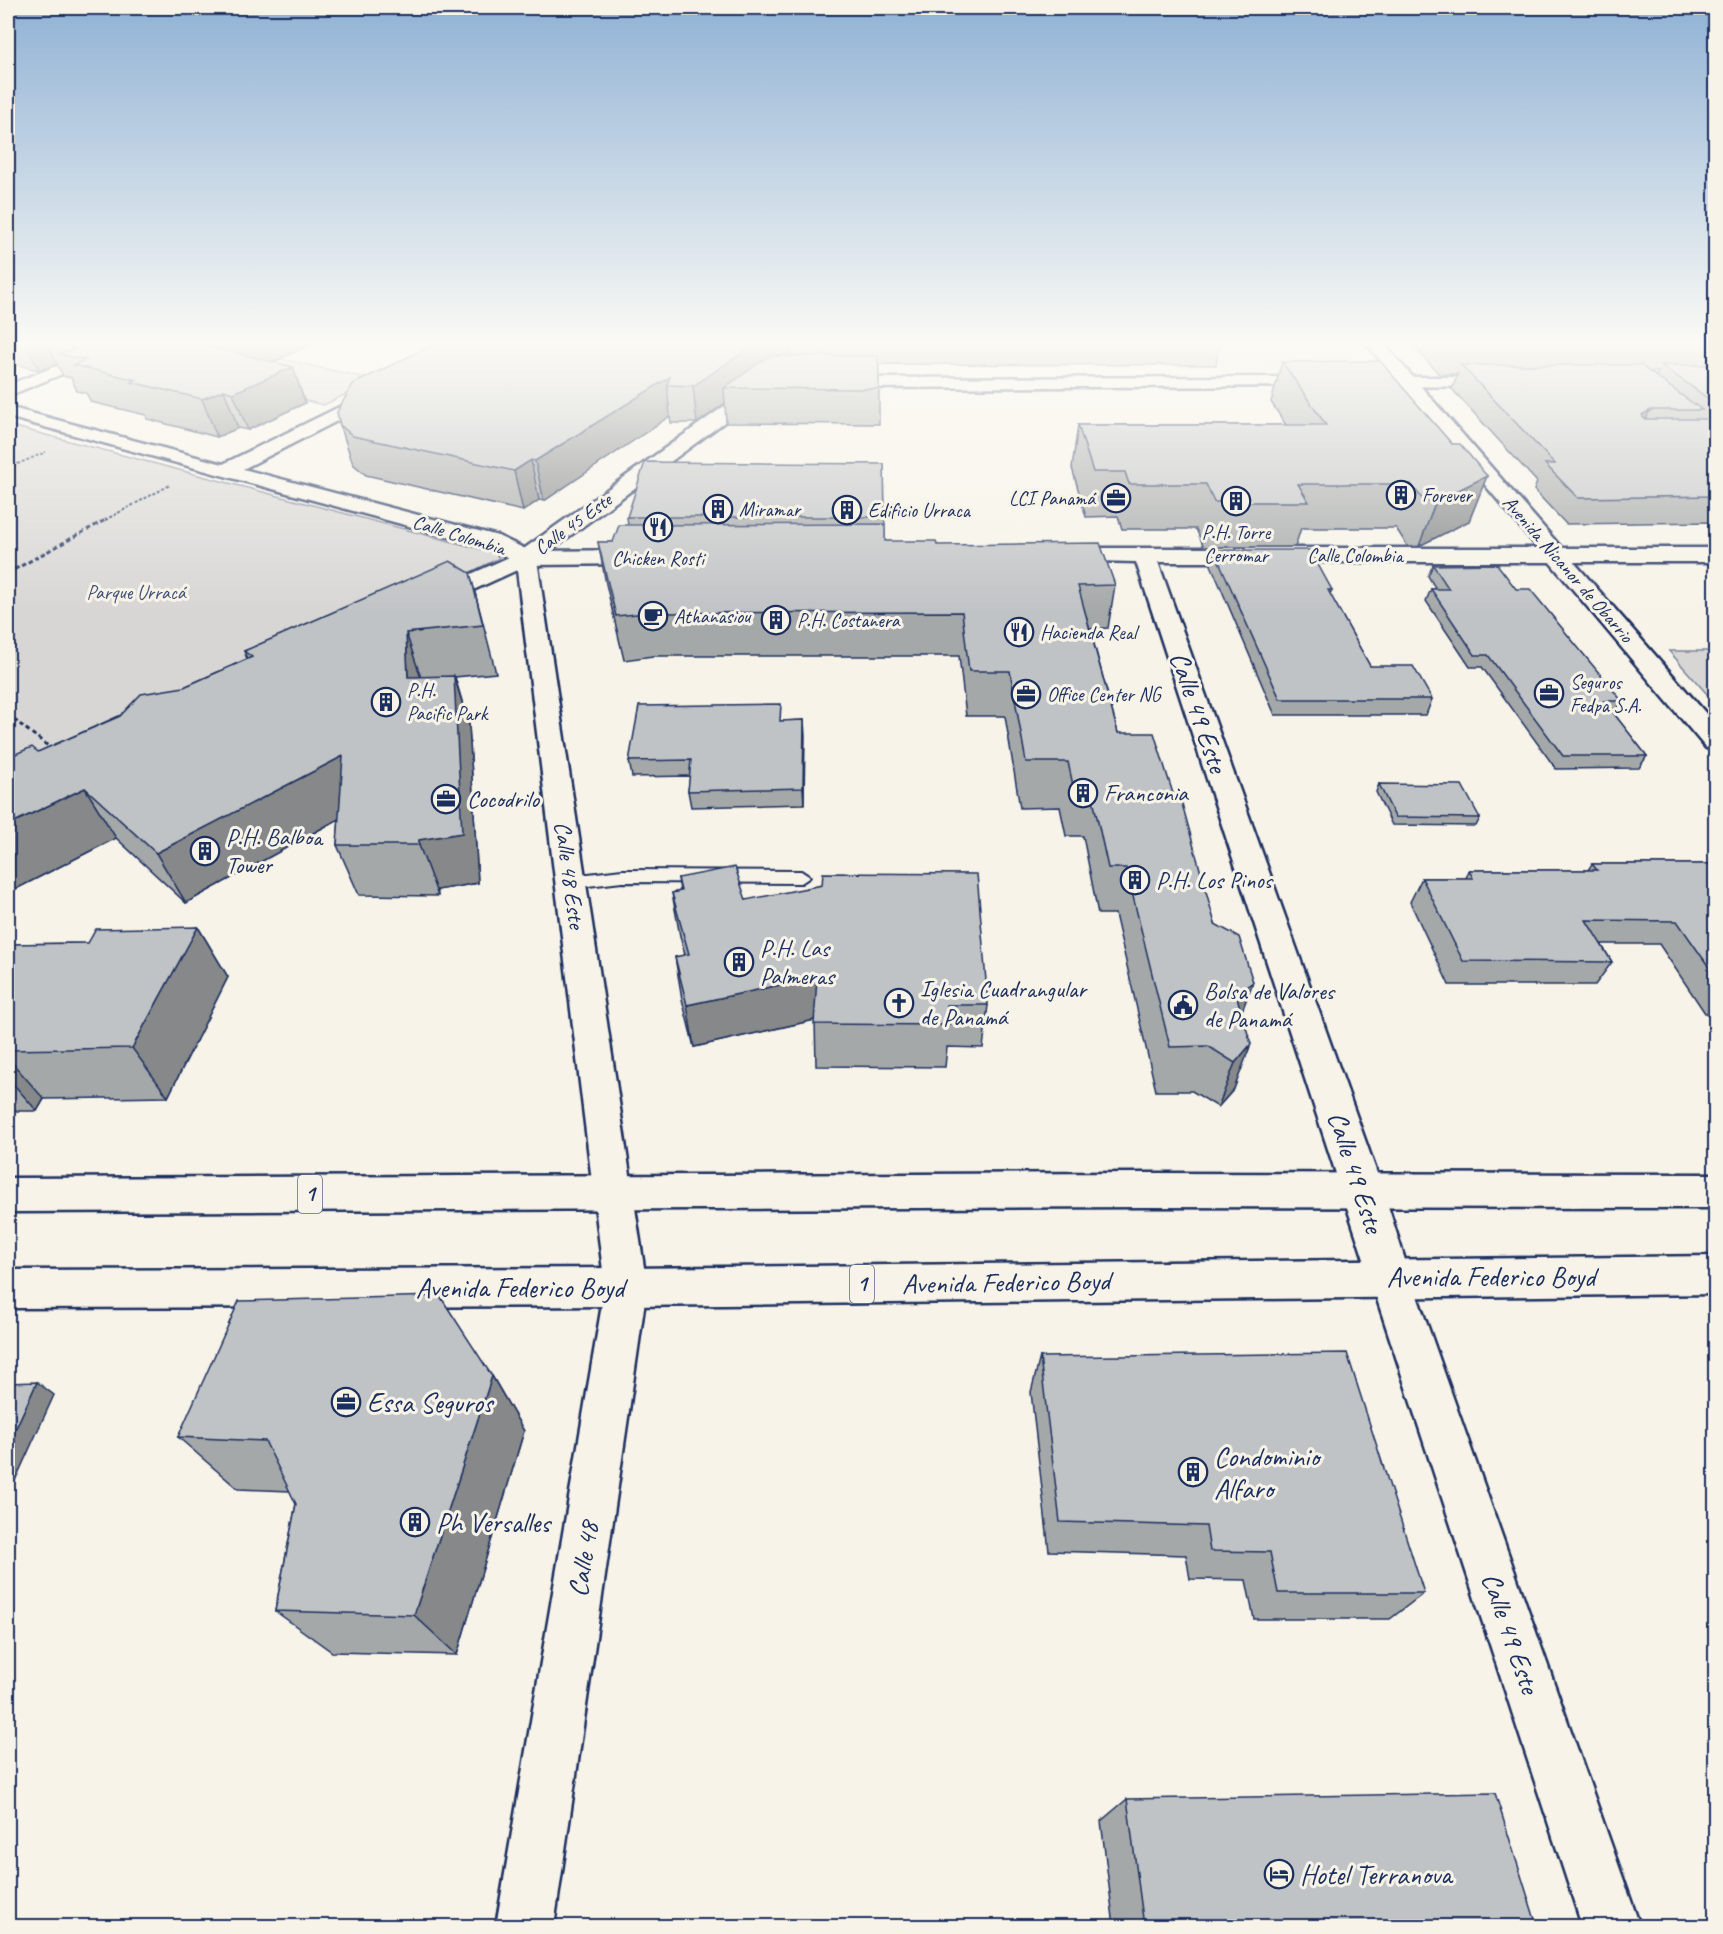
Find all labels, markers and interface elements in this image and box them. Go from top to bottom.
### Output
building icon: Forever [1385,479,1417,511]
office icon: LCI Panamá [1100,482,1132,514]
place label: Forever [1422,483,1474,508]
building icon: P.H. Torre Cerromar [1220,485,1252,517]
place label: LCI Panamá [1009,486,1097,511]
street label: Calle 45 Este [529,487,618,560]
street label: Avenida Nicanor de Obarrio [1497,490,1639,649]
building icon: Miramar [702,493,734,525]
building icon: Edificio Urraca [831,494,863,526]
place label: Miramar [739,497,802,522]
place label: Edificio Urraca [868,498,972,523]
street label: Calle Colombia [410,509,510,561]
restaurant icon: Chicken Rosti [642,511,674,543]
place label: P.H. Torre Cerromar [1202,520,1272,568]
street label: Calle Colombia [1307,543,1404,568]
place label: Chicken Rosti [612,546,706,571]
park label: Parque Urracá [86,580,188,605]
cafe icon: Athanasiou [637,600,669,632]
place label: Athanasiou [674,604,752,629]
building icon: P.H. Costanera [760,604,792,636]
place label: P.H. Costanera [797,608,901,633]
restaurant icon: Hacienda Real [1003,616,1035,648]
place label: Hacienda Real [1040,620,1140,645]
street label: Calle 49 Este [1162,647,1237,779]
place label: Seguros Fedpa S.A. [1570,670,1641,718]
office icon: Seguros Fedpa S.A. [1533,677,1565,709]
place label: P.H. Pacific Park [407,678,489,726]
office icon: Office Center NG [1010,678,1042,710]
place label: Office Center NG [1047,682,1163,707]
building icon: P.H. Pacific Park [370,686,402,718]
building icon: Franconia [1067,777,1099,809]
place label: Franconia [1104,778,1189,808]
office icon: Cocodrilo [430,783,462,815]
place label: Cocodrilo [467,784,540,814]
street label: Calle 48 Este [548,820,593,933]
place label: P.H. Balboa Tower [226,822,324,880]
building icon: P.H. Balboa Tower [189,835,221,867]
building icon: P.H. Los Pinos [1119,864,1151,896]
place label: P.H. Los Pinos [1156,865,1274,895]
place label: P.H. Las Palmeras [760,933,837,991]
building icon: P.H. Las Palmeras [723,946,755,978]
place label: Iglesia Cuadrangular de Panamá [920,974,1088,1032]
place label: Bolsa de Valores de Panamá [1204,976,1336,1034]
church icon: Iglesia Cuadrangular de Panamá [883,987,915,1019]
public building icon: Bolsa de Valores de Panamá [1167,989,1199,1021]
street label: Calle 49 Este [1320,1107,1393,1239]
road number: 1 [298,1175,322,1213]
street label: Avenida Federico Boyd [1387,1259,1599,1294]
street label: Avenida Federico Boyd [902,1263,1114,1301]
road number: 1 [850,1265,874,1303]
street label: Avenida Federico Boyd [416,1270,628,1305]
place label: Essa Seguros [367,1385,495,1420]
office icon: Essa Seguros [330,1386,362,1418]
place label: Condominio Alfaro [1214,1439,1322,1506]
building icon: Condominio Alfaro [1177,1456,1209,1488]
place label: Ph Versalles [436,1505,552,1540]
building icon: Ph Versalles [399,1506,431,1538]
street label: Calle 48 [560,1516,607,1599]
street label: Calle 49 Este [1474,1568,1549,1700]
place label: Hotel Terranova [1300,1857,1454,1892]
hotel icon: Hotel Terranova [1263,1858,1295,1890]

